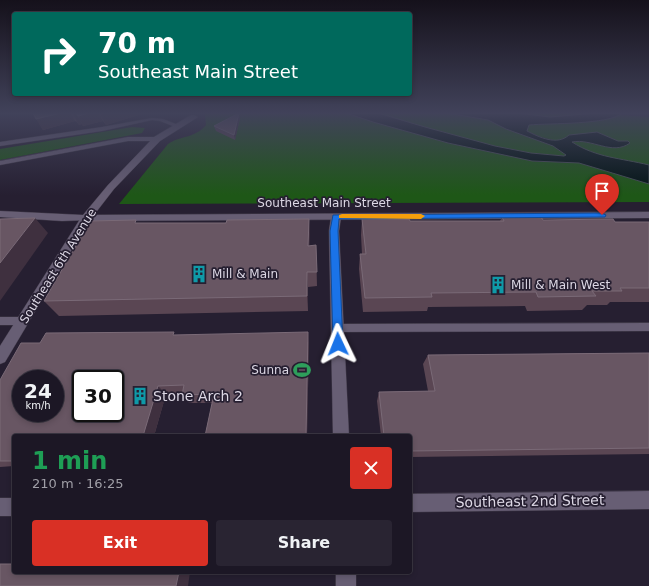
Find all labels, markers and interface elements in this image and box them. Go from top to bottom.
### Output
text: 70 m [98,27,176,60]
icon: right [32,28,84,80]
text: Southeast Main Street [98,61,298,82]
pin [585,174,619,215]
icon: arrive [591,180,613,202]
street label: Southeast Main Street [257,196,391,210]
street label: Southeast 6th Avenue [17,206,99,326]
building icon: Mill & Main [189,264,209,284]
place label: Mill & Main [212,267,278,281]
building icon: Mill & Main West [488,275,508,295]
place label: Mill & Main West [511,278,611,292]
position arrow [317,323,359,365]
sports icon: Sunna [292,360,312,380]
place label: Sunna [251,363,289,377]
speed limit sign: 30 [72,370,124,422]
text: 24 [24,379,52,403]
building icon: Stone Arch 2 [130,386,150,406]
place label: Stone Arch 2 [153,388,243,404]
text: km/h [25,400,51,411]
text: 1 min [32,447,107,475]
button: close [350,447,392,489]
text: 210 m · 16:25 [32,476,123,491]
street label: Southeast 2nd Street [455,492,605,510]
button: Exit [32,520,208,566]
button: Share [216,520,392,566]

